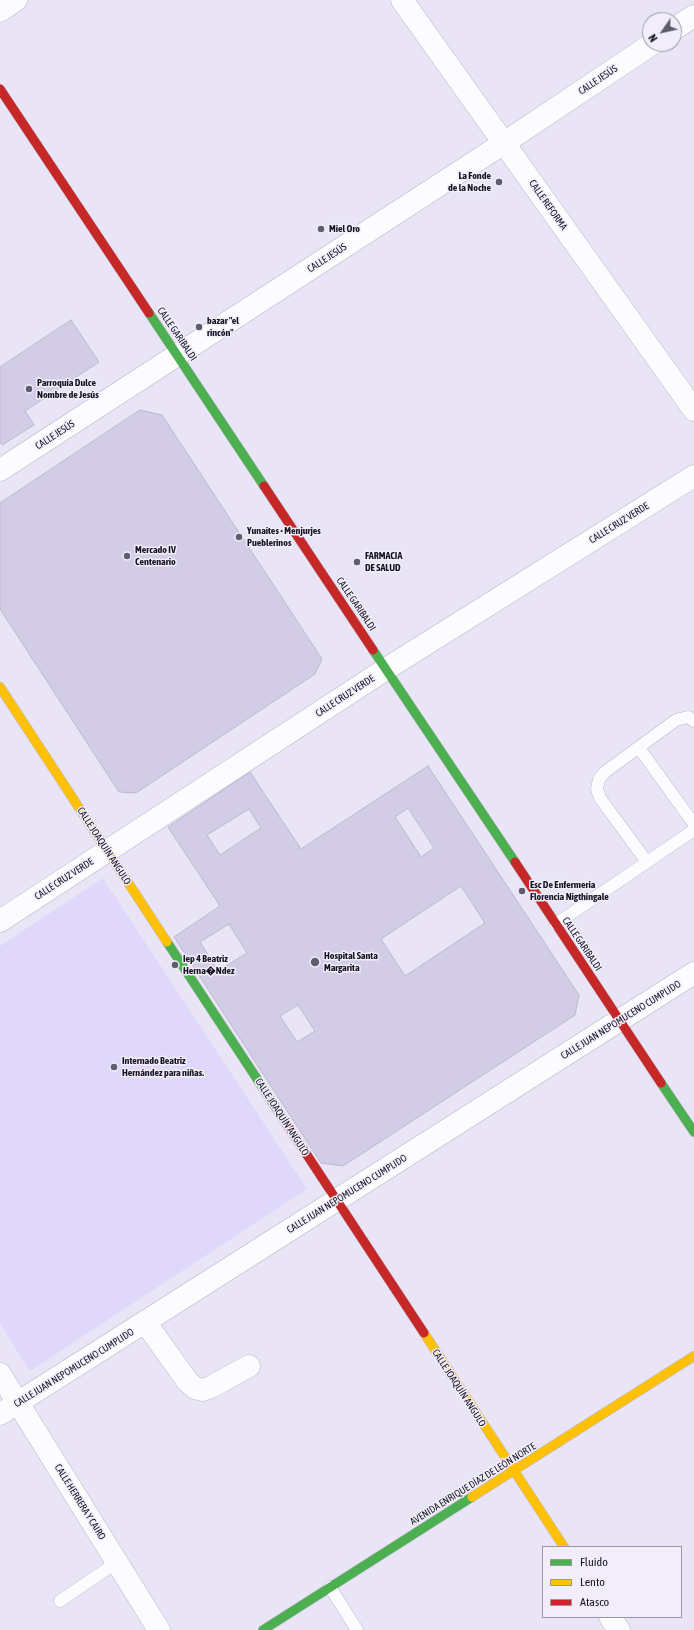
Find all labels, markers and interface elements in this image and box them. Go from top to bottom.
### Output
north arrow [642,12,682,52]
text: N [646,32,660,44]
street label: CALLE JESÚS [576,63,620,97]
place label: La Fonde de la Noche [448,170,491,194]
marker: La Fonde de la Noche [494,177,504,187]
street label: CALLE REFORMA [526,178,570,232]
place label: Miel Oro [329,223,360,235]
marker: Miel Oro [316,224,326,234]
street label: CALLE JESÚS [305,241,349,275]
street label: CALLE GARIBALDI [155,305,199,363]
place label: bazar "el rincón" [207,315,239,338]
marker: bazar "el rincón" [194,322,204,332]
place label: Parroquia Dulce Nombre de Jesús [37,377,99,400]
marker: Parroquia Dulce Nombre de Jesús [24,384,34,394]
street label: CALLE JESÚS [33,418,77,452]
street label: CALLE CRUZ VERDE [587,500,651,546]
place label: Yunaites • Menjurjes Pueblerinos [247,525,321,548]
marker: Yunaites • Menjurjes Pueblerinos [234,532,244,542]
place label: Mercado IV Centenario [135,544,176,568]
place label: FARMACIA DE SALUD [365,550,402,574]
marker: Mercado IV Centenario [122,551,132,561]
marker: FARMACIA DE SALUD [352,557,362,567]
street label: CALLE GARIBALDI [334,575,378,633]
street label: CALLE CRUZ VERDE [313,672,377,720]
street label: CALLE JOAQUÍN ANGULO [75,805,133,887]
street label: CALLE CRUZ VERDE [32,855,96,903]
place label: Esc De Enfermeria Florencia Nigthingale [530,879,609,902]
marker: Esc De Enfermeria Florencia Nigthingale [517,886,527,896]
street label: CALLE GARIBALDI [560,915,604,973]
place label: Hospital Santa Margarita [324,950,378,974]
place label: Iep 4 Beatriz Herna�Ndez [183,953,235,976]
marker: Hospital Santa Margarita [309,956,321,968]
marker: Iep 4 Beatriz Herna�Ndez [170,960,180,970]
street label: CALLE JUAN NEPOMUCENO CUMPLIDO [559,978,683,1062]
place label: Internado Beatriz Hernández para niñas. [122,1055,204,1078]
marker: Internado Beatriz Hernández para niñas. [109,1062,119,1072]
street label: CALLE JOAQUÍN ANGULO [253,1076,311,1158]
street label: CALLE JUAN NEPOMUCENO CUMPLIDO [285,1152,409,1236]
street label: CALLE JUAN NEPOMUCENO CUMPLIDO [12,1326,136,1410]
street label: CALLE JOAQUÍN ANGULO [430,1347,488,1429]
street label: AVENIDA ENRIQUE DÍAZ DE LEÓN NORTE [408,1440,538,1528]
street label: CALLE HERRERA Y CAIRO [52,1462,108,1542]
legend [542,1546,682,1618]
text: Fluido [580,1555,608,1569]
text: Lento [580,1575,605,1589]
text: Atasco [580,1595,609,1609]

